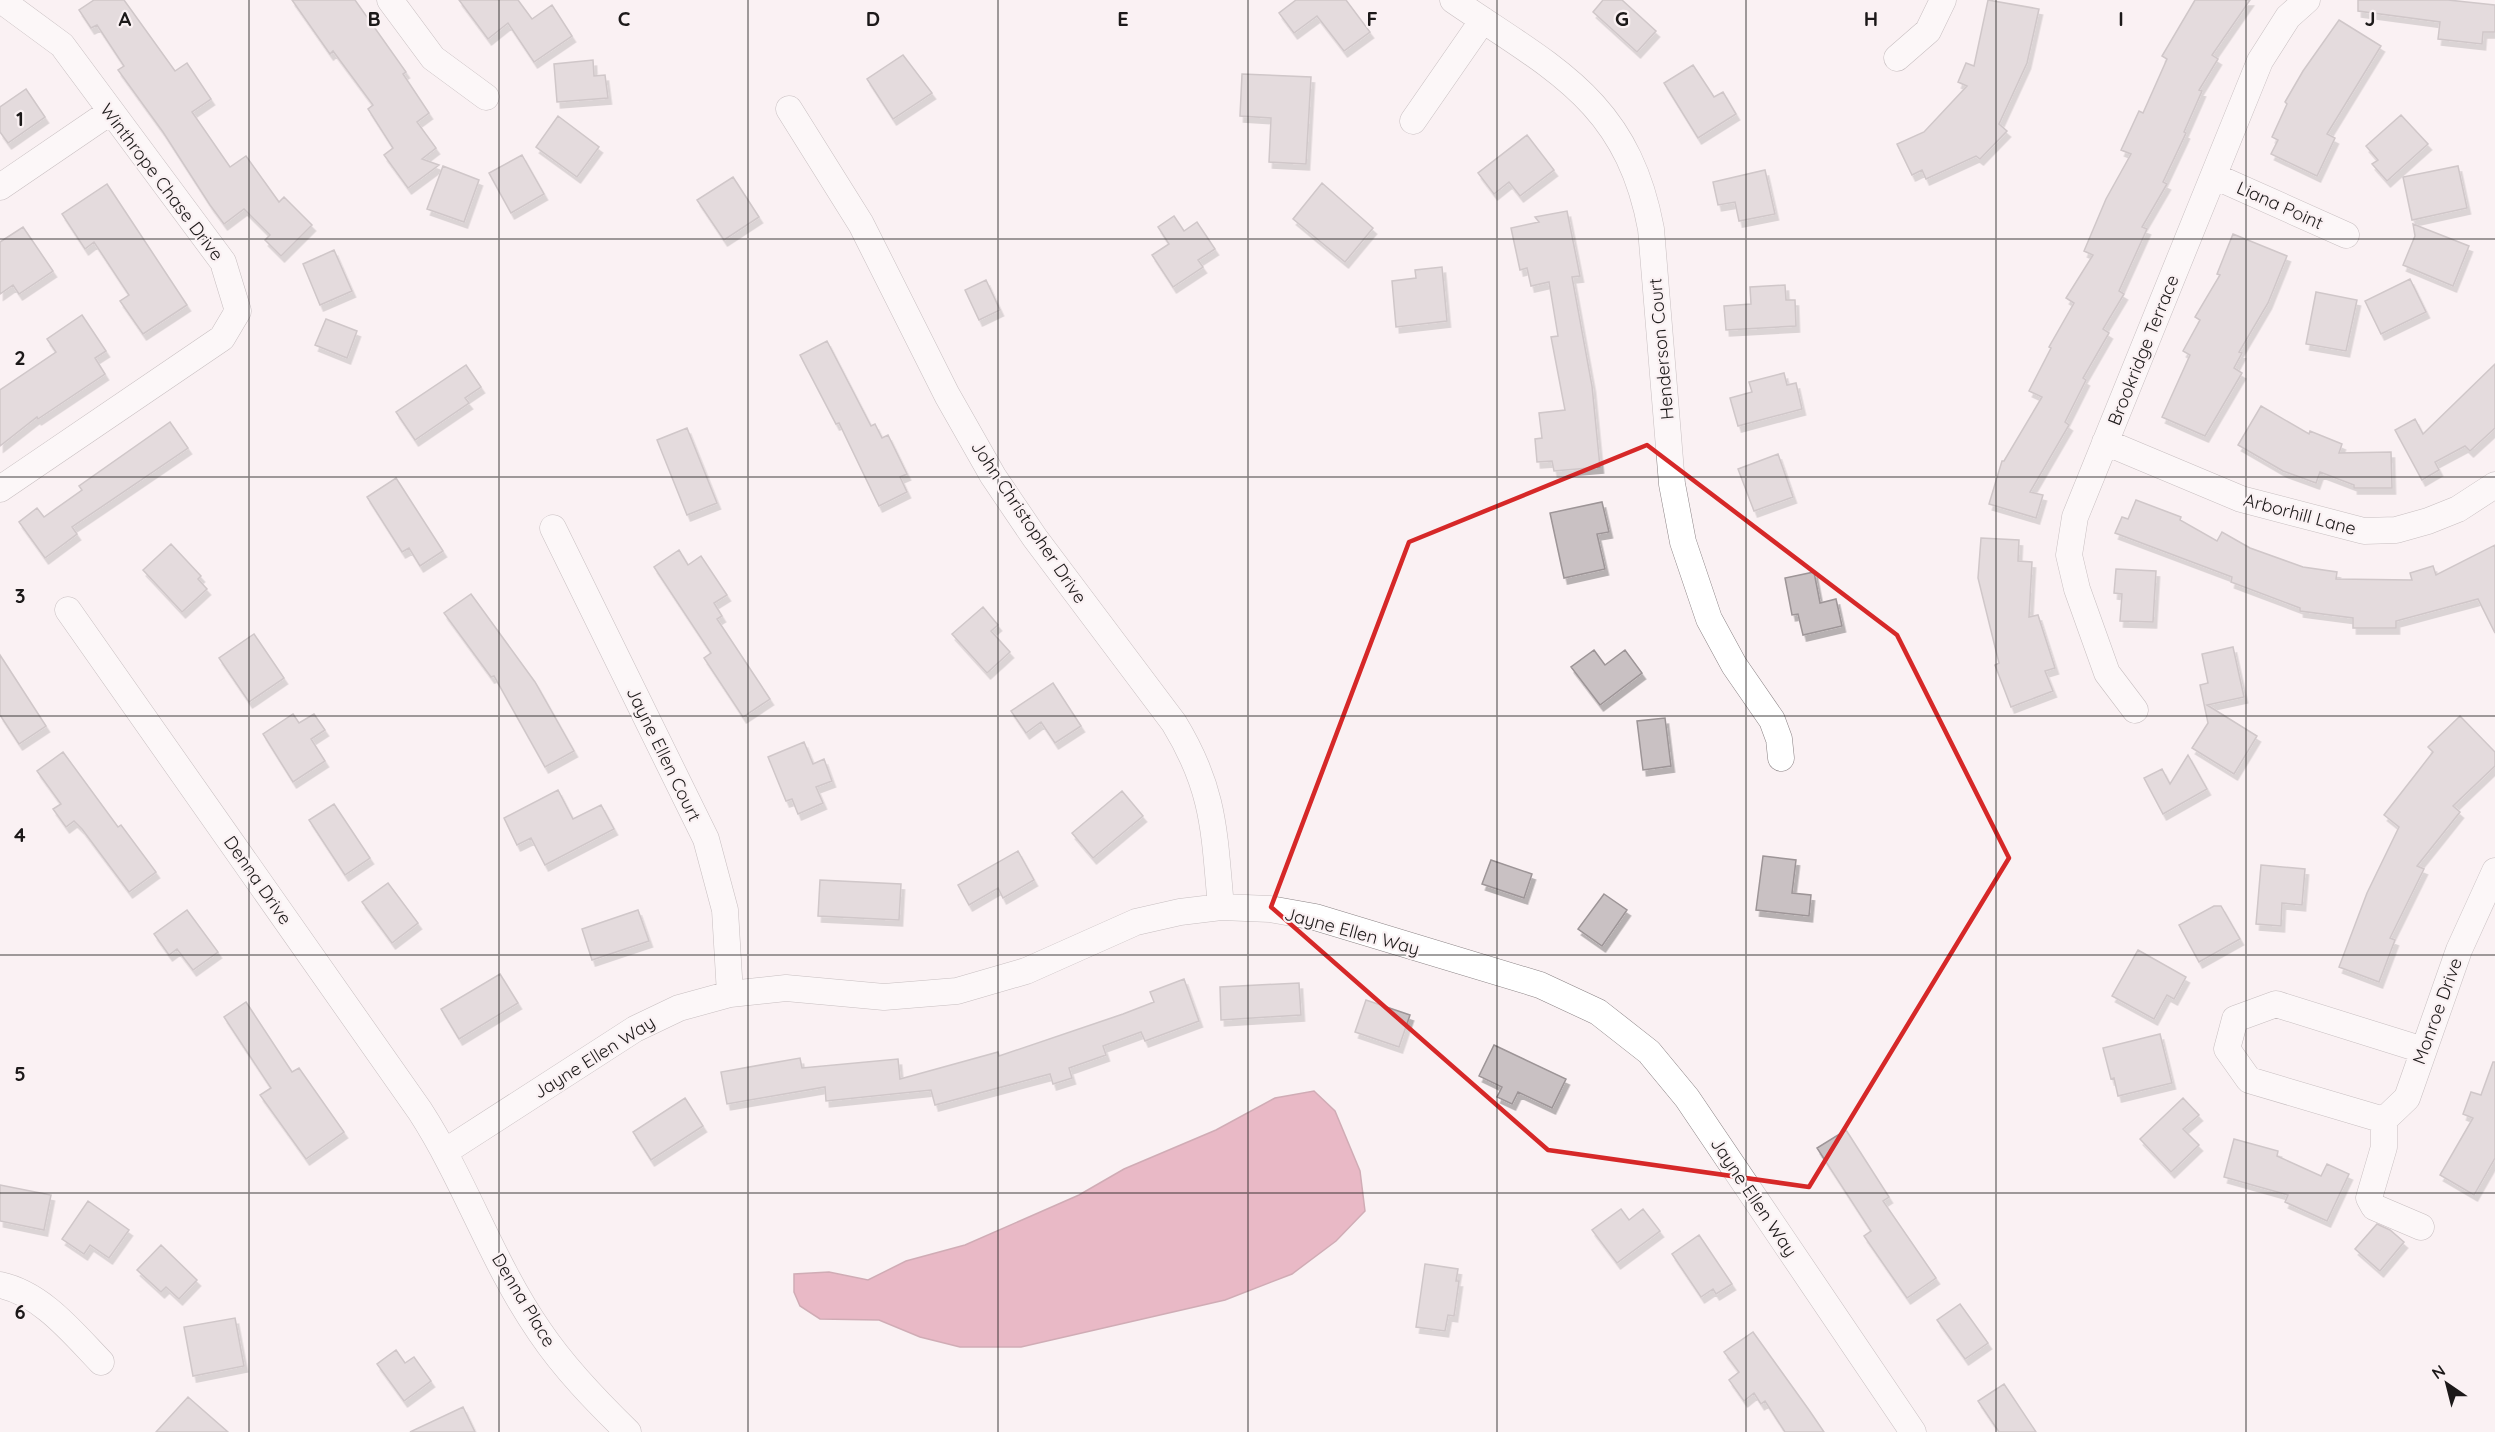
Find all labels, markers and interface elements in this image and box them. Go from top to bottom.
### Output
text: A [119,6,132,31]
text: B [367,6,381,31]
text: C [618,6,631,31]
text: D [866,6,880,31]
text: E [1117,6,1129,31]
text: F [1366,6,1378,31]
text: G [1615,6,1629,31]
text: H [1864,6,1878,31]
text: I [2118,6,2124,31]
text: J [2364,6,2376,31]
street label: Winthrope Chase Drive [95,99,229,265]
text: 1 [16,106,24,131]
street label: Liana Point [2233,176,2327,234]
street label: Brookridge Terrace [2102,271,2184,429]
street label: Henderson Court [1643,277,1679,421]
text: 2 [14,345,26,370]
street label: John Christopher Drive [966,436,1092,608]
street label: Arborhill Lane [2241,488,2359,540]
text: 3 [15,583,25,608]
street label: Jayne Ellen Court [622,683,706,825]
text: 4 [14,822,26,847]
street label: Denna Drive [219,831,297,929]
street label: Jayne Ellen Way [1282,902,1422,960]
street label: Monroe Drive [2407,954,2467,1068]
street label: Jayne Ellen Way [529,1010,659,1104]
text: 5 [14,1061,26,1086]
street label: Jayne Ellen Way [1706,1133,1802,1261]
street label: Denna Place [487,1249,561,1351]
text: 6 [14,1299,26,1324]
north arrow [2417,1354,2477,1414]
text: N [2428,1360,2449,1383]

